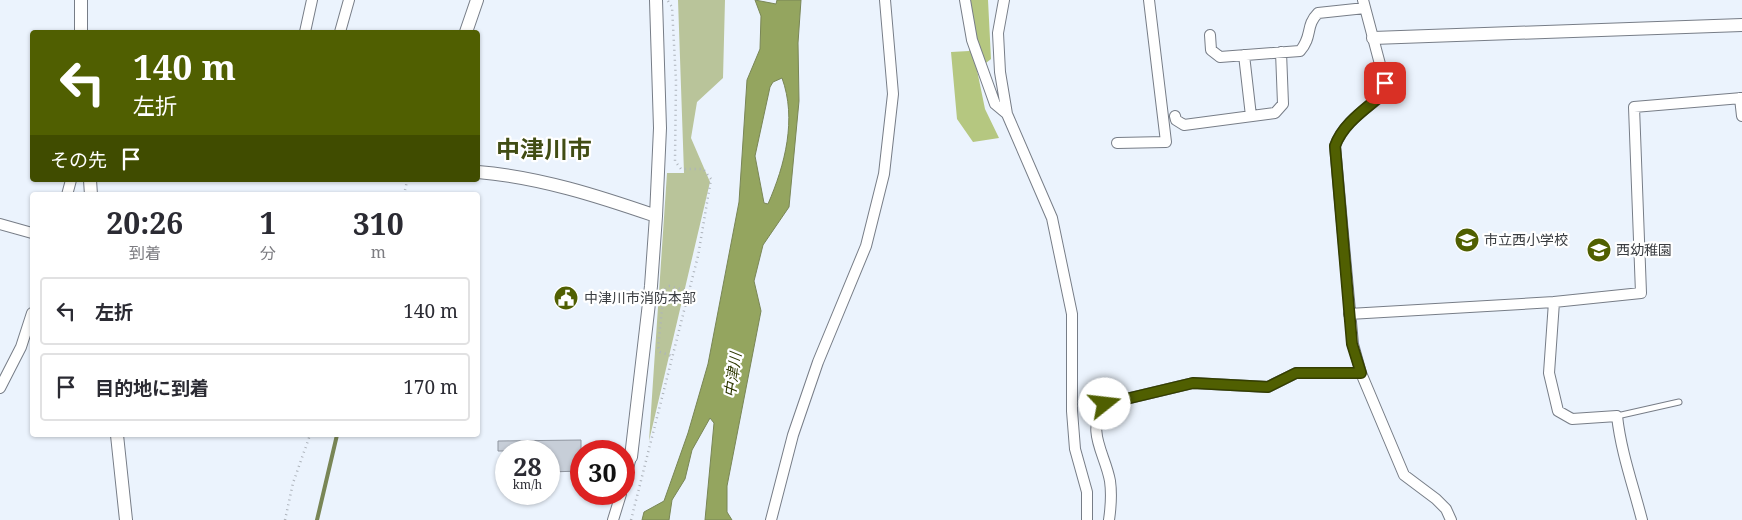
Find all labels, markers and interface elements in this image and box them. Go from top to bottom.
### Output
text: 140 m [133,43,236,90]
icon: left [50,50,115,115]
pin [1364,62,1406,104]
icon: arrive [1371,69,1399,97]
text: 左折 [133,90,177,120]
district label: 中津川市 [496,132,592,165]
icon: arrive [117,145,145,173]
text: その先 [50,147,107,173]
text: 20:26 [106,202,183,243]
text: 1 [260,202,277,243]
text: 310 [353,203,404,244]
school or university icon: 市立西小学校 [1454,227,1480,253]
place label: 市立西小学校 [1484,230,1568,249]
school or university icon: 西幼稚園 [1586,237,1612,263]
place label: 西幼稚園 [1616,240,1672,259]
text: m [371,241,386,263]
text: 到着 [129,242,161,264]
text: 分 [260,242,276,264]
public building icon: 中津川市消防本部 [553,285,579,311]
place label: 中津川市消防本部 [584,288,696,307]
icon: left [52,297,80,325]
text: 140 m [403,298,458,324]
text: 左折 [95,299,133,325]
water label: 中津川 [719,349,745,399]
icon: arrive [52,373,80,401]
text: 170 m [403,374,458,400]
text: 目的地に到着 [95,375,209,401]
position arrow [1078,377,1130,429]
speed limit sign: 30 [570,440,635,505]
text: 28 [513,449,542,483]
text: km/h [513,476,542,493]

